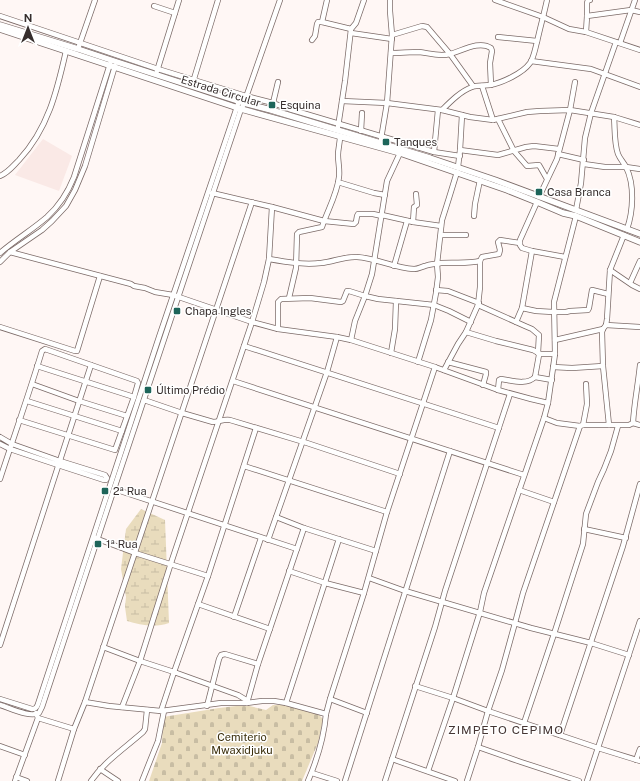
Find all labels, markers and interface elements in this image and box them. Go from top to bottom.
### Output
north arrow [8,8,48,48]
text: N [24,12,32,24]
street label: Estrada Circular [180,73,262,109]
place label: Esquina [280,99,321,111]
marker: Esquina [267,100,277,110]
place label: Tanques [394,136,437,148]
marker: Tanques [381,137,391,147]
place label: Casa Branca [547,186,611,198]
marker: Casa Branca [534,187,544,197]
place label: Chapa Ingles [185,305,252,317]
marker: Chapa Ingles [172,306,182,316]
place label: Último Prédio [156,383,225,396]
marker: Último Prédio [143,385,153,395]
place label: 2ª Rua [113,485,147,497]
marker: 2ª Rua [100,486,110,496]
place label: 1ª Rua [106,538,137,550]
marker: 1ª Rua [93,539,103,549]
district label: ZIMPETO CEPIMO [448,723,564,737]
park label: Cemiterio Mwaxidjuku [211,731,273,756]

